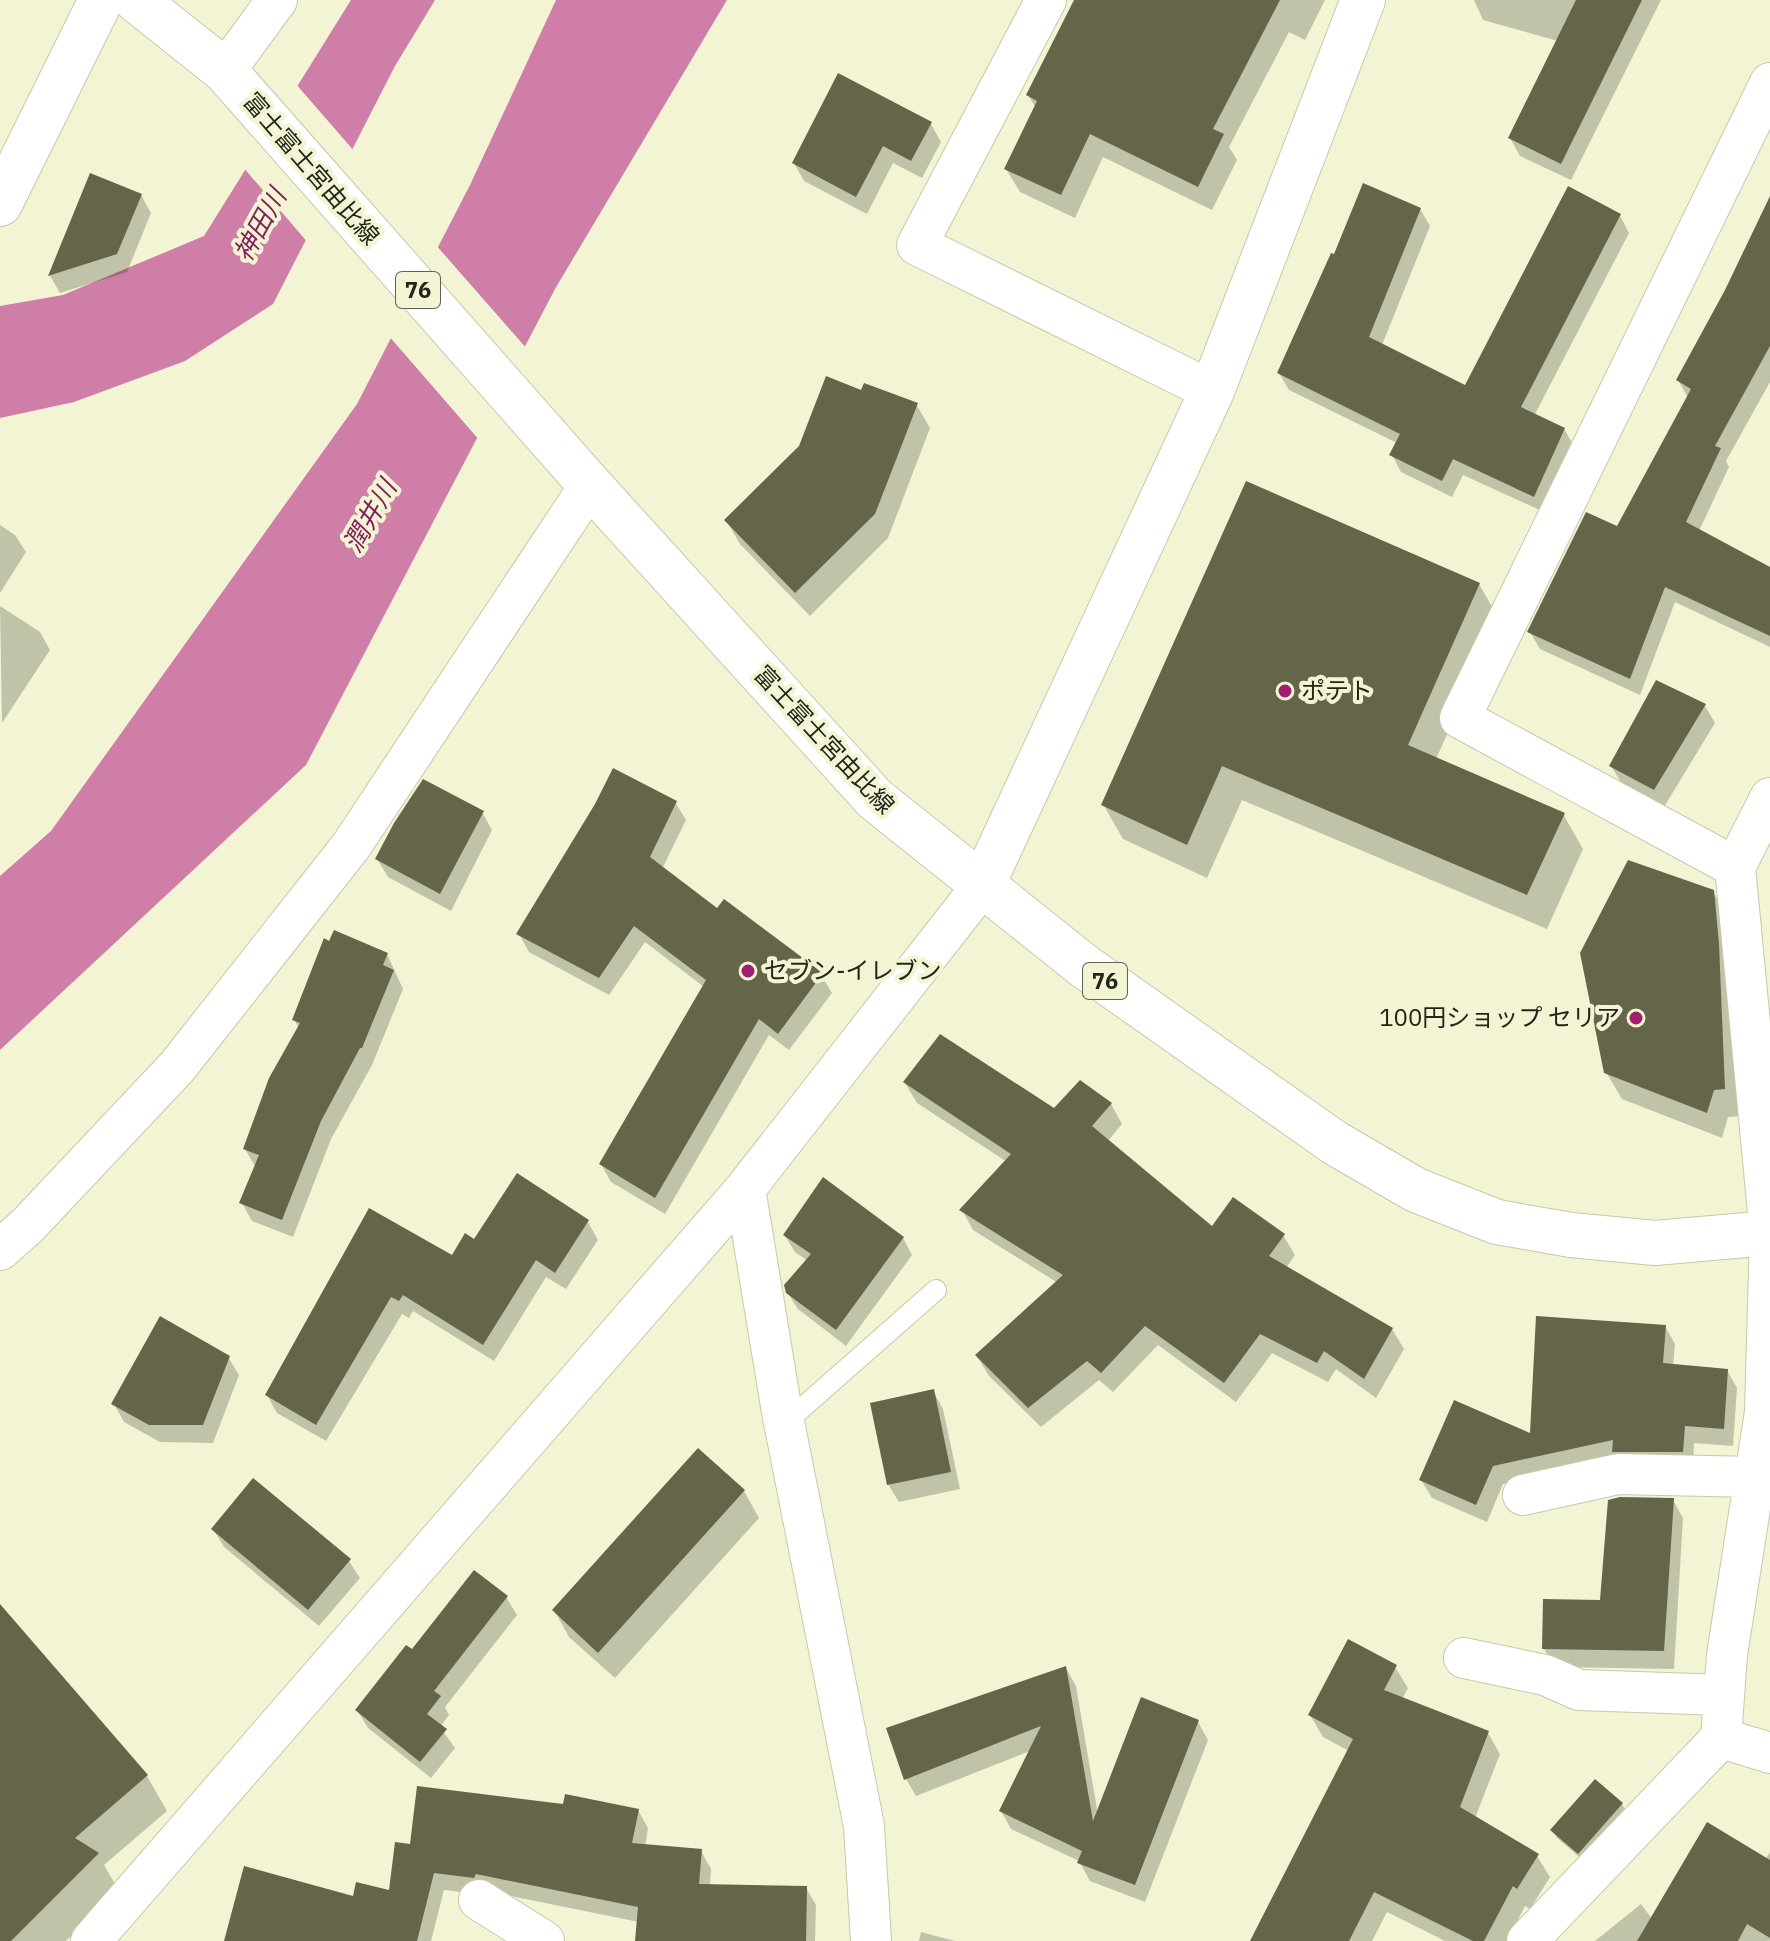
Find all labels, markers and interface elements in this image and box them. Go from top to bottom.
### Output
street label: 富士富士宮由比線 [237,85,387,251]
water label: 神田川 [225,180,294,267]
road number: 76 [396,272,440,308]
water label: 潤井川 [335,471,405,558]
street label: 富士富士宮由比線 [748,658,902,820]
place label: ポテト [1301,674,1373,706]
marker: ポテト [1276,682,1294,700]
place label: セブン-イレブン [764,954,942,986]
marker: セブン-イレブン [739,962,757,980]
road number: 76 [1083,963,1127,999]
place label: 100円ショップ セリア [1379,1001,1620,1033]
marker: 100円ショップ セリア [1627,1009,1645,1027]

